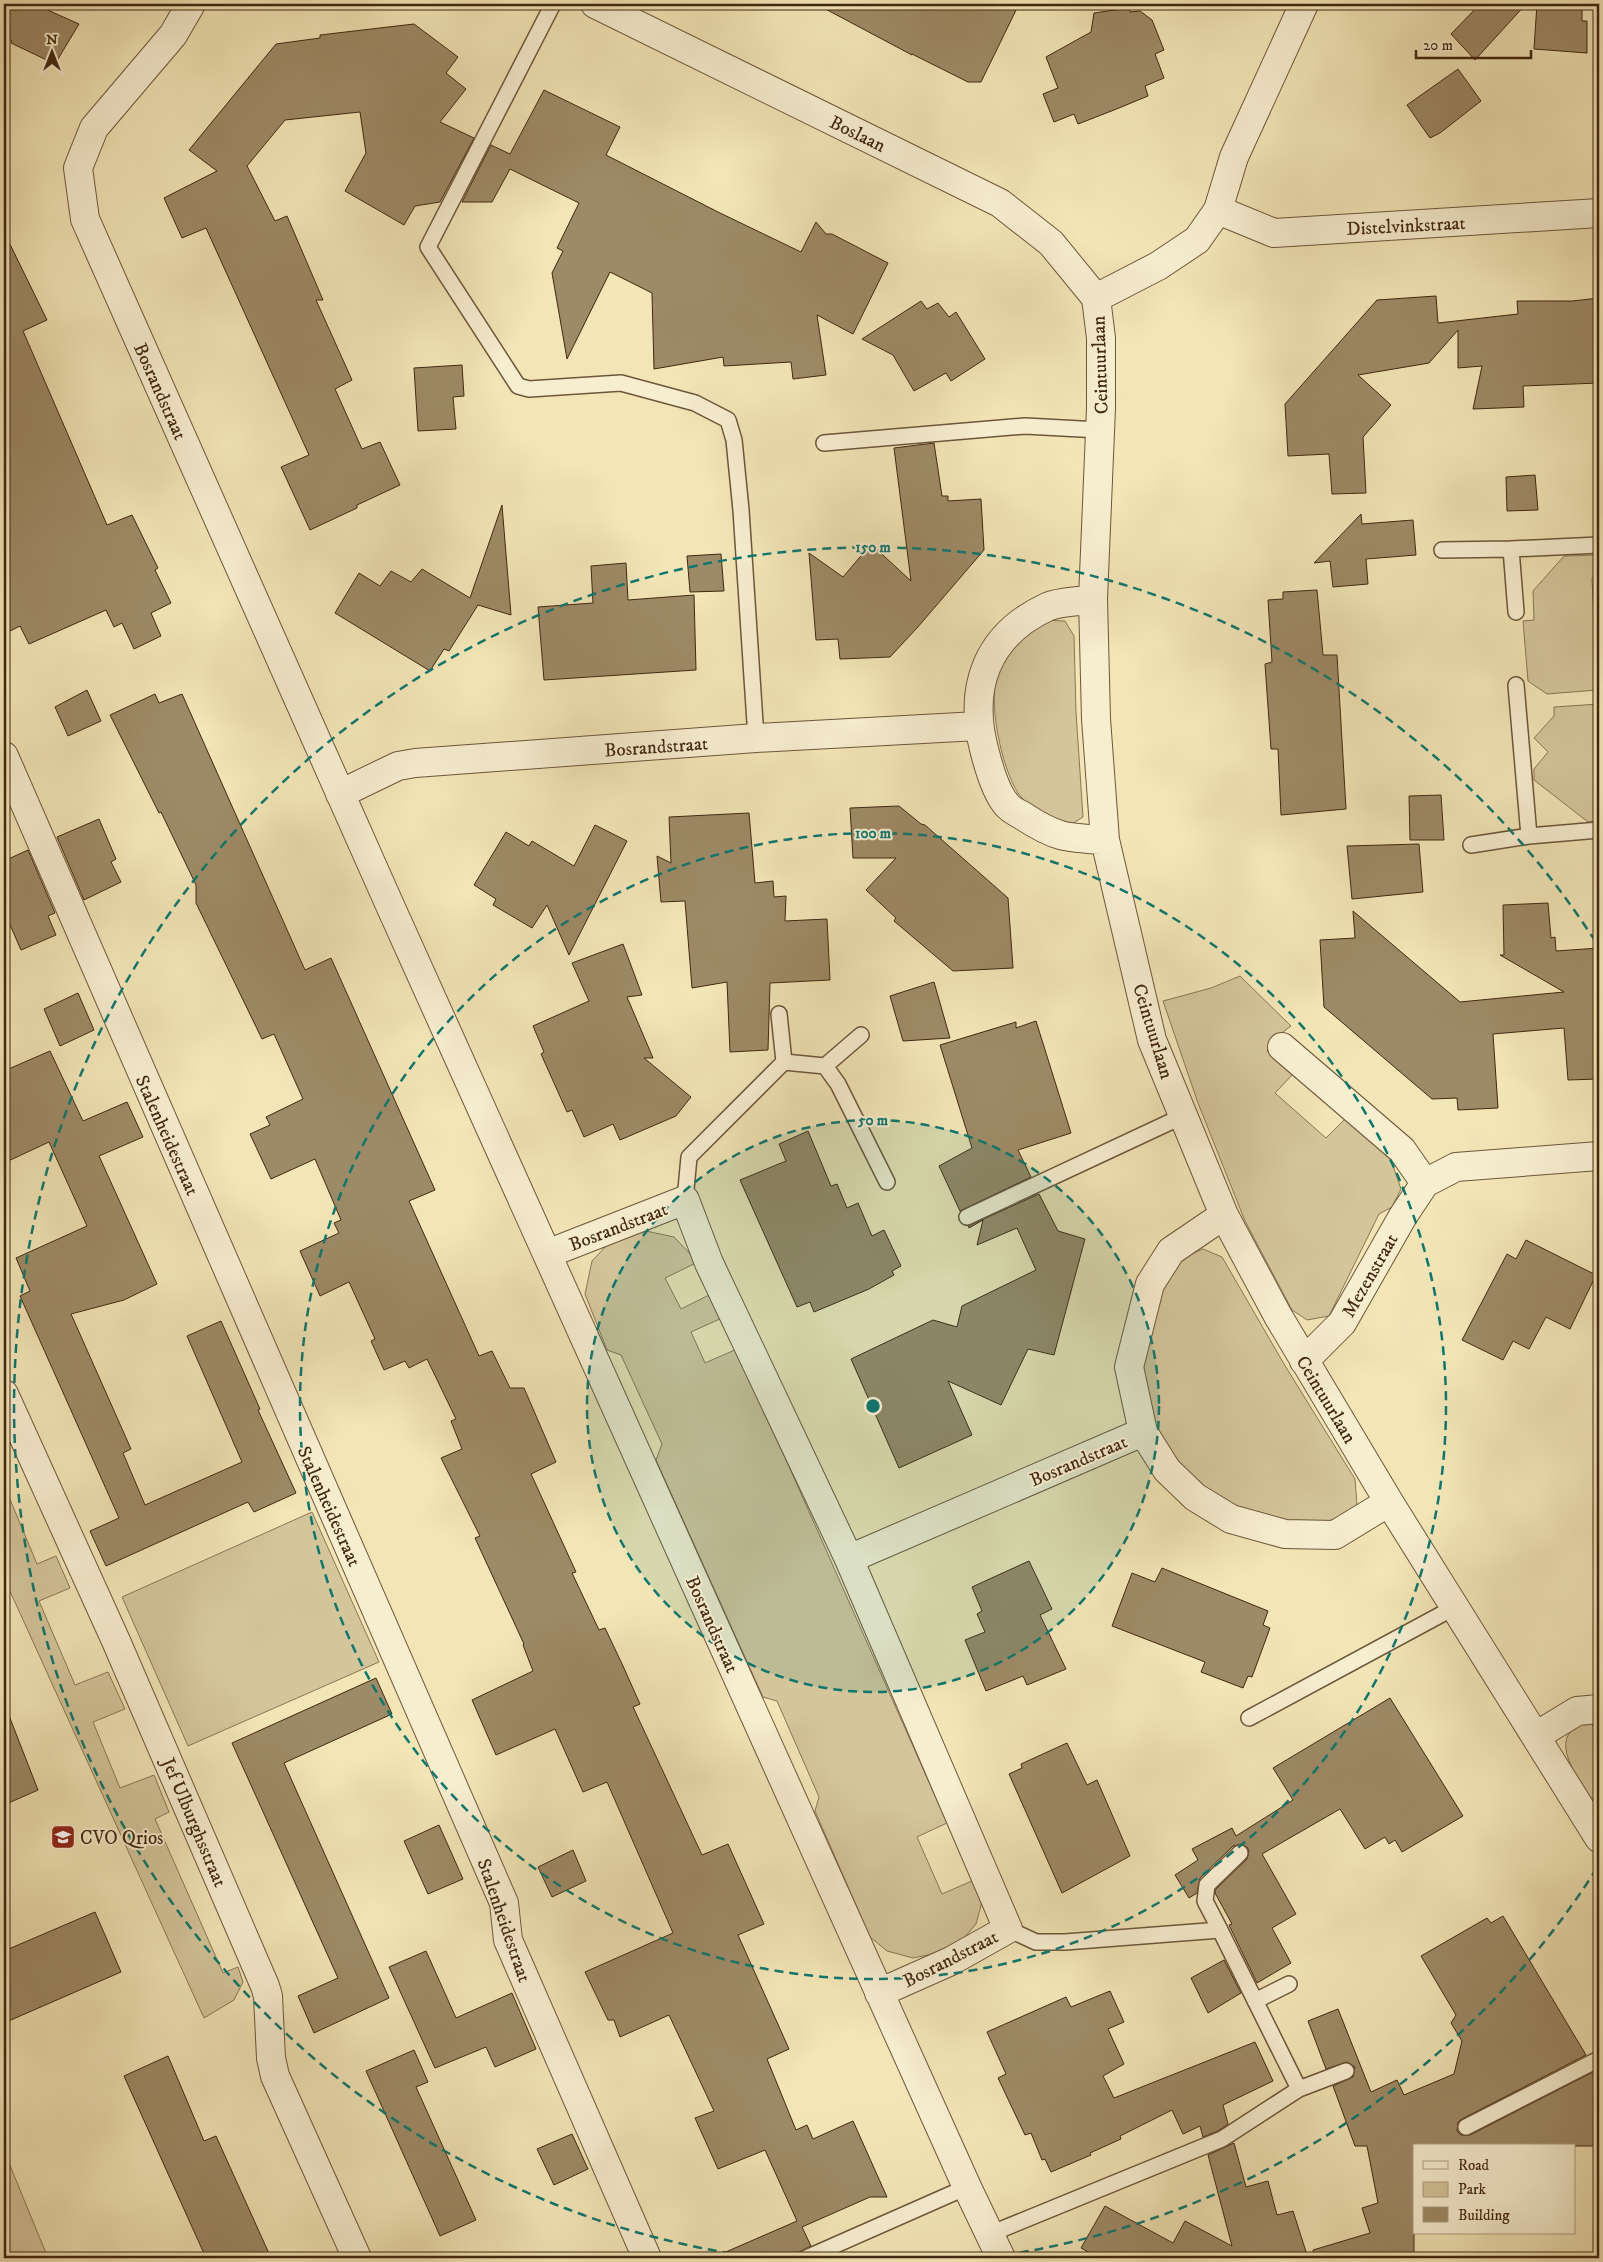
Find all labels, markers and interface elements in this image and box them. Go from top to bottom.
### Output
north arrow [28,28,78,78]
scale bar [1416,28,1530,60]
text: N [46,31,58,49]
text: 20 m [1423,36,1453,55]
street label: Boslaan [826,111,889,158]
street label: Distelvinkstraat [1346,212,1466,241]
street label: Ceintuurlaan [1087,315,1114,415]
street label: Bosrandstraat [128,339,191,444]
text: 150 m [855,538,891,557]
street label: Bosrandstraat [604,732,709,763]
text: 100 m [855,824,892,843]
street label: Ceintuurlaan [1127,981,1178,1082]
street label: Stalenheidestraat [130,1072,203,1199]
text: 50 m [857,1111,889,1130]
street label: Bosrandstraat [566,1198,671,1257]
street label: Mezenstraat [1337,1230,1403,1322]
street label: Ceintuurlaan [1291,1352,1361,1448]
centre of rings [864,1397,882,1415]
street label: Bosrandstraat [1026,1431,1131,1492]
street label: Stalenheidestraat [292,1443,365,1570]
street label: Bosrandstraat [680,1572,743,1677]
street label: Jef Ulburghsstraat [155,1753,231,1891]
school or university icon: CVO Qrios [50,1824,76,1850]
place label: CVO Qrios [80,1827,163,1850]
street label: Stalenheidestraat [472,1856,536,1985]
street label: Bosrandstraat [899,1926,1002,1993]
legend [1413,2144,1576,2234]
text: Road [1458,2156,1490,2175]
text: Park [1458,2180,1487,2199]
text: Building [1458,2206,1510,2225]

